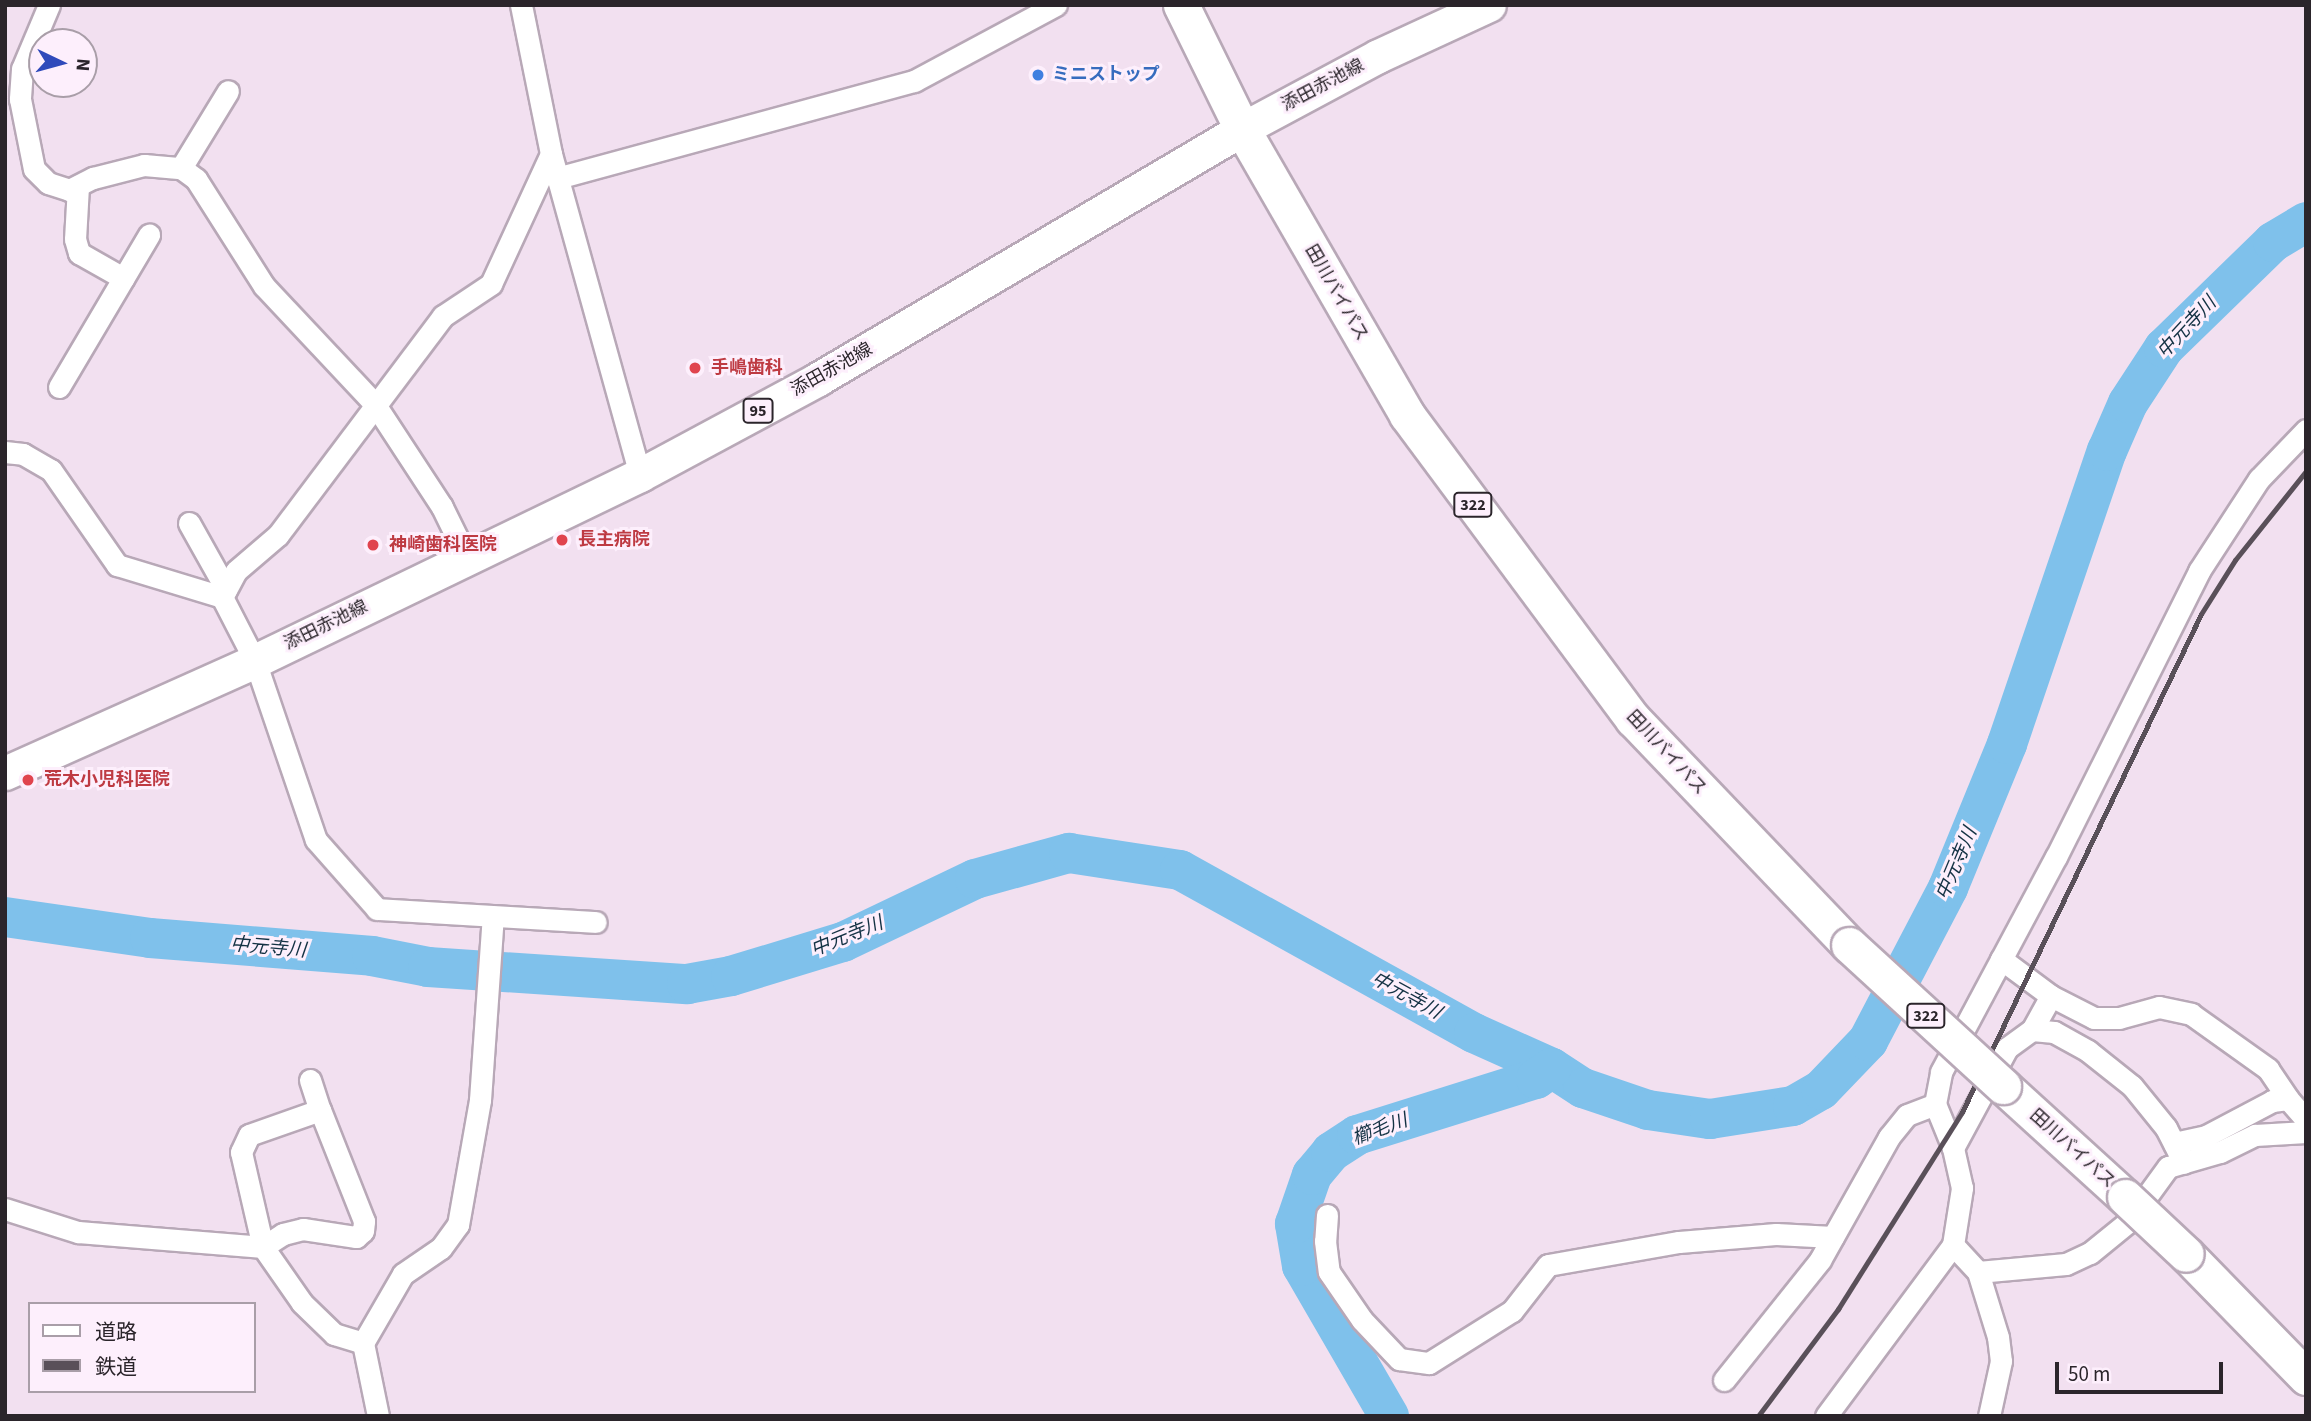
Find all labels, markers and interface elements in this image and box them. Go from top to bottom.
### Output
north arrow [28,28,98,98]
street label: 添田赤池線 [1278,55,1368,117]
text: N [68,57,96,72]
place label: ミニストップ [1052,64,1160,86]
marker: ミニストップ [1030,67,1046,83]
street label: 田川バイパス [1300,241,1372,345]
water label: 中元寺川 [2153,292,2221,364]
street label: 添田赤池線 [787,339,877,401]
place label: 手嶋歯科 [711,357,783,379]
marker: 手嶋歯科 [685,358,705,378]
road number: 95 [742,398,774,424]
road number: 322 [1452,492,1494,518]
place label: 長主病院 [578,529,650,551]
marker: 長主病院 [552,530,572,550]
place label: 神崎歯科医院 [389,534,497,556]
marker: 神崎歯科医院 [363,535,383,555]
street label: 添田赤池線 [281,597,371,655]
street label: 田川バイパス [1621,706,1711,800]
place label: 荒木小児科医院 [44,769,170,791]
marker: 荒木小児科医院 [18,770,38,790]
water label: 中元寺川 [1932,825,1982,903]
water label: 中元寺川 [807,912,887,962]
water label: 中元寺川 [229,933,307,963]
water label: 中元寺川 [1367,968,1445,1024]
road number: 322 [1905,1004,1947,1028]
street label: 田川バイパス [2025,1105,2119,1193]
water label: 櫛毛川 [1349,1110,1411,1150]
legend [28,1302,256,1393]
text: 道路 [95,1317,137,1347]
scale bar [2059,1348,2227,1392]
text: 鉄道 [95,1352,137,1382]
text: 50 m [2068,1359,2110,1389]

